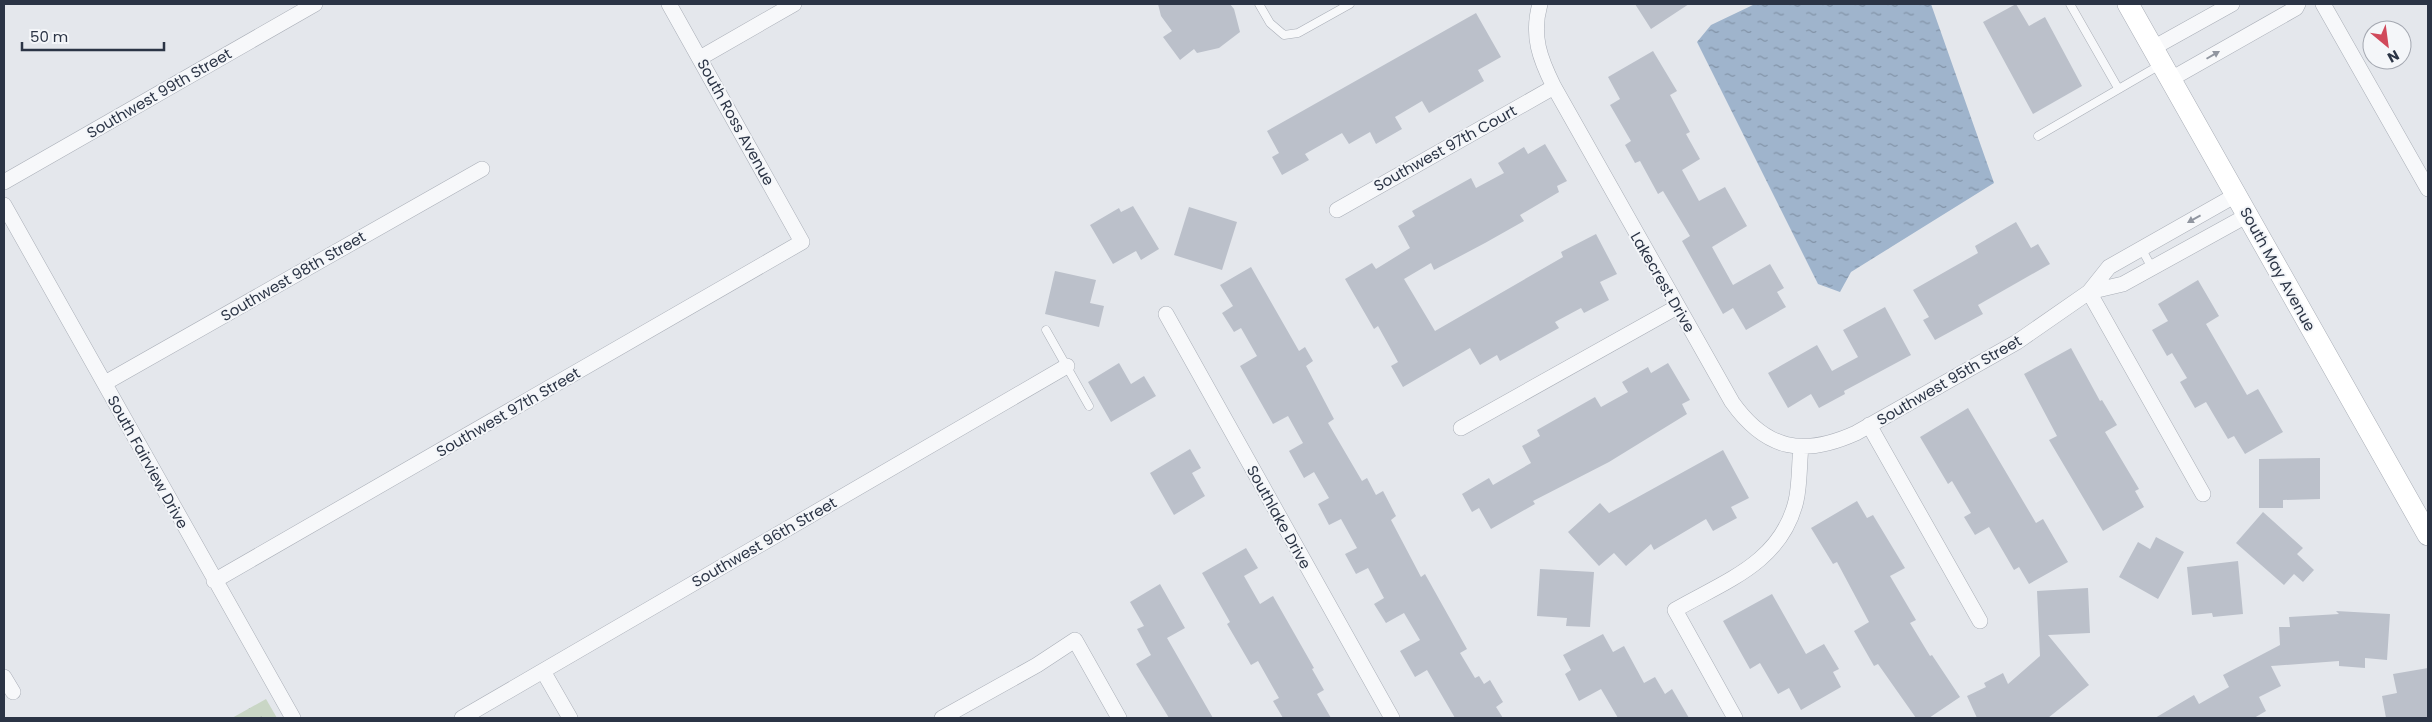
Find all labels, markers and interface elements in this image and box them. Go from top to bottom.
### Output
scale bar [22,20,165,52]
north arrow [2362,20,2412,70]
text: 50 m [30,26,68,47]
street label: Southwest 99th Street [83,43,235,143]
text: N [2384,45,2403,68]
one-way arrow [2206,51,2220,60]
street label: South Ross Avenue [692,55,780,189]
street label: Southwest 97th Court [1370,100,1520,196]
street label: South May Avenue [2235,203,2321,335]
one-way arrow [2187,214,2201,223]
street label: Southwest 98th Street [217,226,369,326]
street label: Lakecrest Drive [1626,228,1700,336]
street label: Southwest 95th Street [1873,330,2025,430]
street label: Southwest 97th Street [432,362,584,462]
street label: South Fairview Drive [103,392,193,532]
street label: Southlake Drive [1242,461,1316,573]
street label: Southwest 96th Street [688,492,840,592]

